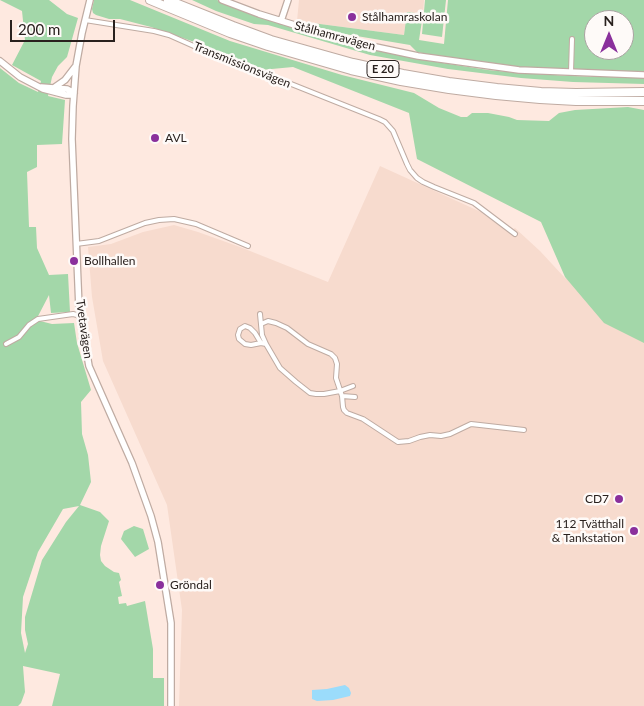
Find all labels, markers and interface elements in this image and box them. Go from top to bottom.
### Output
scale bar [12,10,118,42]
place label: Stålhamraskolan [362,10,447,24]
north arrow [584,10,634,60]
marker: Stålhamraskolan [346,11,358,23]
text: N [604,12,614,29]
street label: Stålhamravägen [293,18,377,54]
text: 200 m [18,20,60,38]
street label: Transmissionsvägen [191,39,293,91]
road number: E 20 [367,61,399,78]
place label: AVL [165,131,187,145]
marker: AVL [149,132,161,144]
place label: Bollhallen [84,254,135,268]
marker: Bollhallen [68,255,80,267]
street label: Tvetavägen [73,298,95,360]
place label: CD7 [585,492,609,506]
marker: CD7 [613,493,625,505]
place label: 112 Tvätthall & Tankstation [552,517,624,545]
marker: 112 Tvätthall & Tankstation [628,525,640,537]
place label: Gröndal [170,578,212,592]
marker: Gröndal [154,579,166,591]

